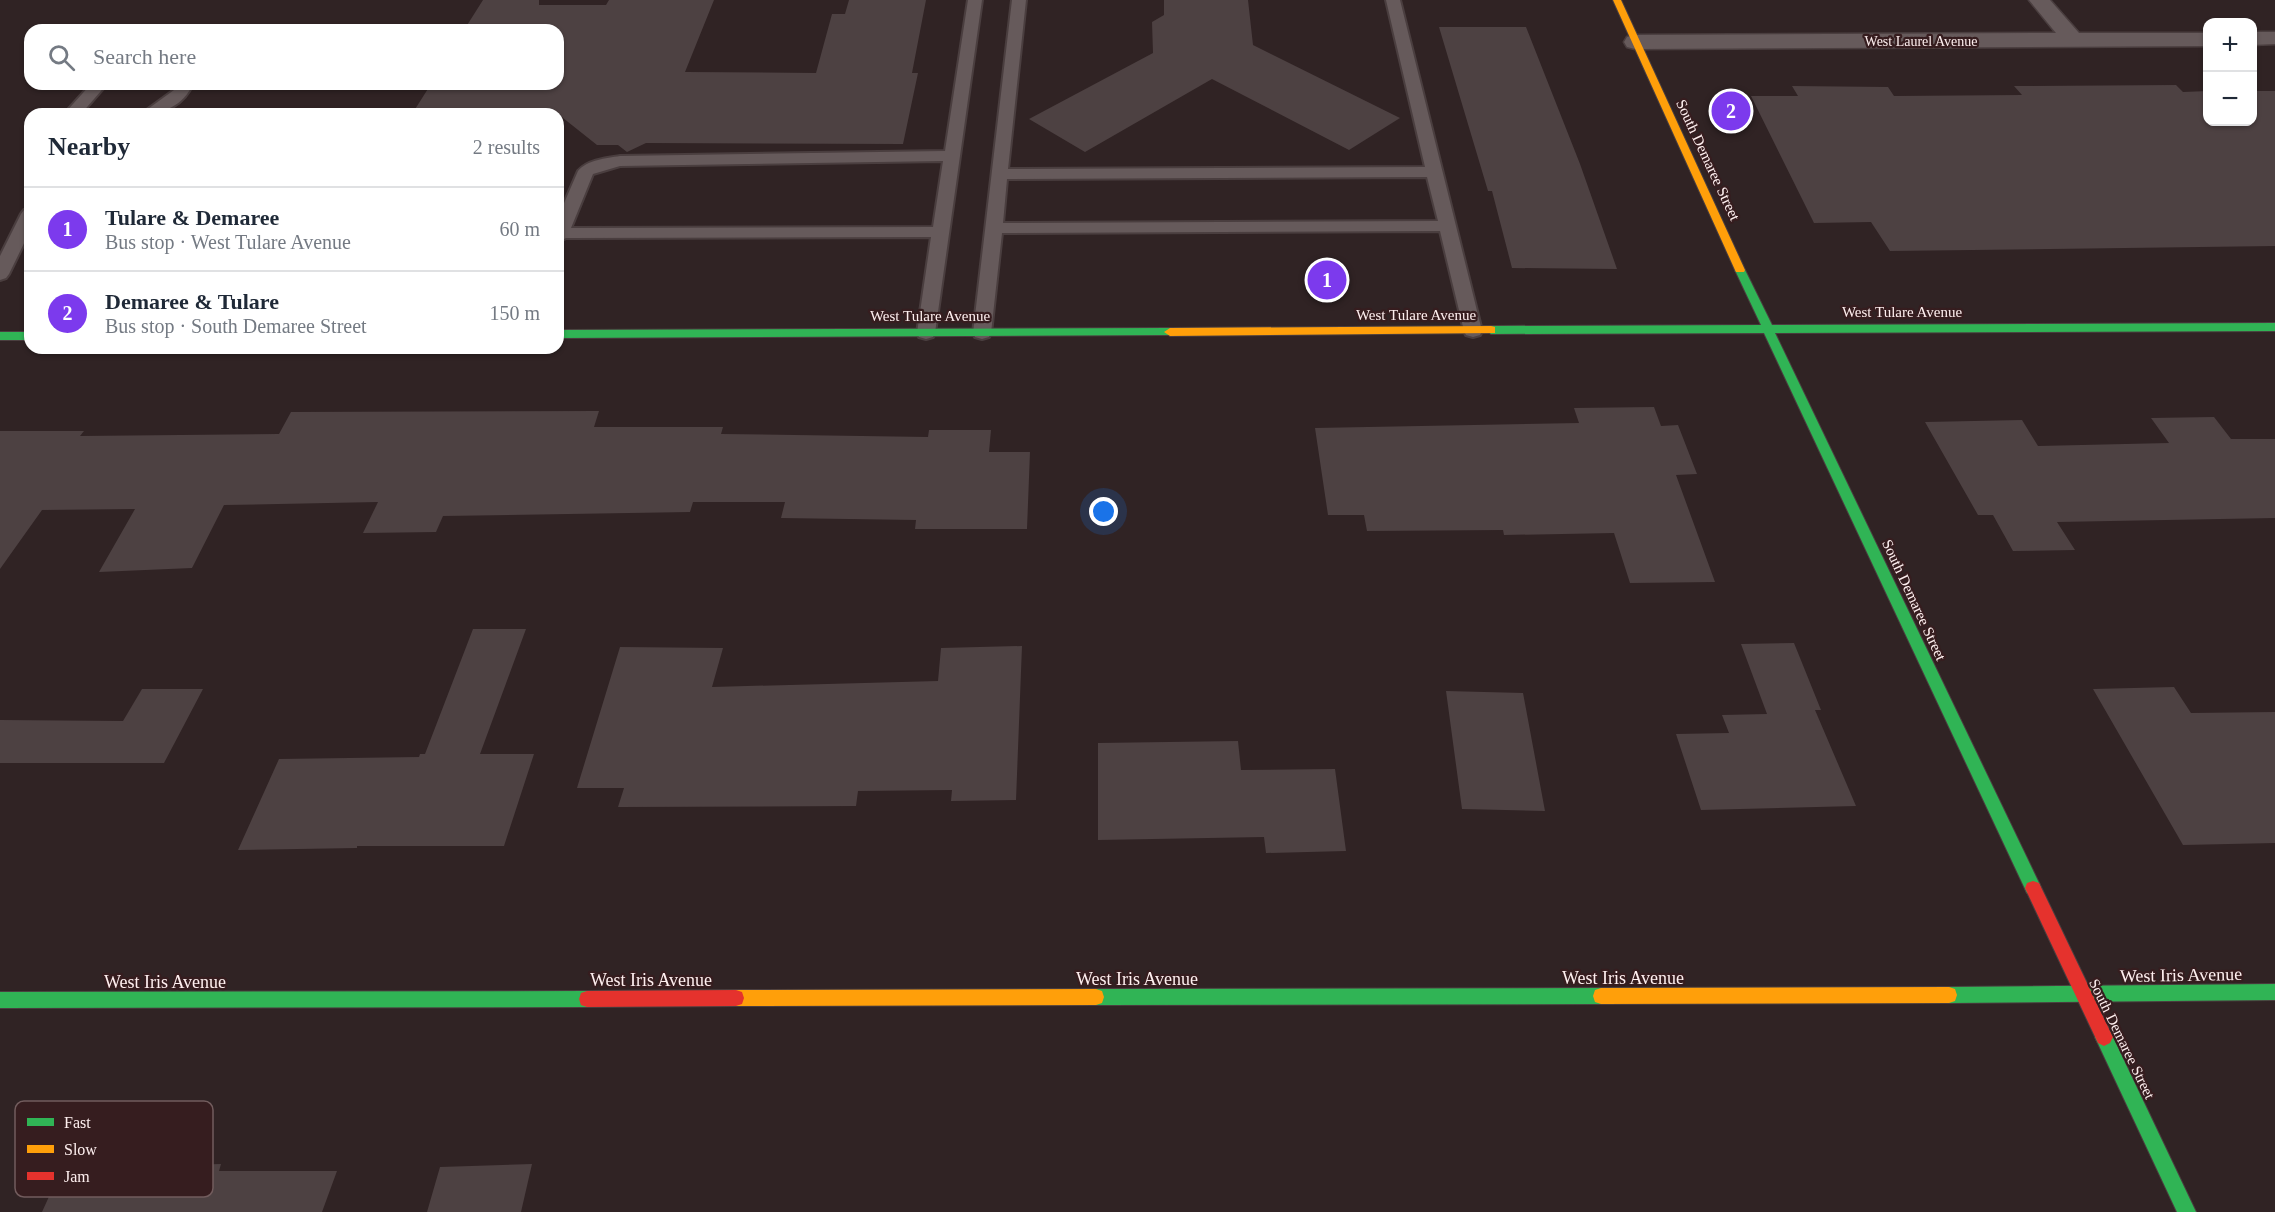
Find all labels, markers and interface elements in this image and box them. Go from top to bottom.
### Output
map controls [2203,18,2257,126]
button: + [2203,18,2257,72]
search box [24,24,564,90]
street label: West Laurel Avenue [1865,34,1977,49]
icon: search [45,41,78,74]
text: Search here [93,44,196,69]
button: − [2203,72,2257,126]
pin: 2 [1712,88,1750,134]
street label: South Demaree Street [1673,97,1743,224]
text: Nearby [48,132,130,161]
text: 2 results [473,136,540,158]
text: Tulare & Demaree [105,205,279,230]
text: 1 [63,218,73,240]
text: 60 m [499,218,540,240]
text: Bus stop · West Tulare Avenue [105,231,351,253]
pin: 1 [1308,258,1346,302]
text: Demaree & Tulare [105,289,279,314]
text: 2 [63,302,73,324]
text: 150 m [489,302,540,324]
street label: West Tulare Avenue [1842,304,1962,320]
street label: West Tulare Avenue [1356,307,1476,323]
street label: West Tulare Avenue [870,308,990,324]
text: Bus stop · South Demaree Street [105,315,367,337]
your location [1089,497,1118,526]
street label: South Demaree Street [1879,537,1949,664]
street label: West Iris Avenue [2120,964,2242,986]
street label: West Iris Avenue [1562,968,1684,988]
street label: West Iris Avenue [1076,969,1198,989]
street label: West Iris Avenue [590,970,712,990]
street label: West Iris Avenue [104,972,226,992]
street label: South Demaree Street [2086,976,2158,1102]
legend [15,1101,213,1197]
text: Fast [64,1114,91,1131]
text: Slow [64,1141,97,1158]
text: Jam [64,1168,90,1185]

